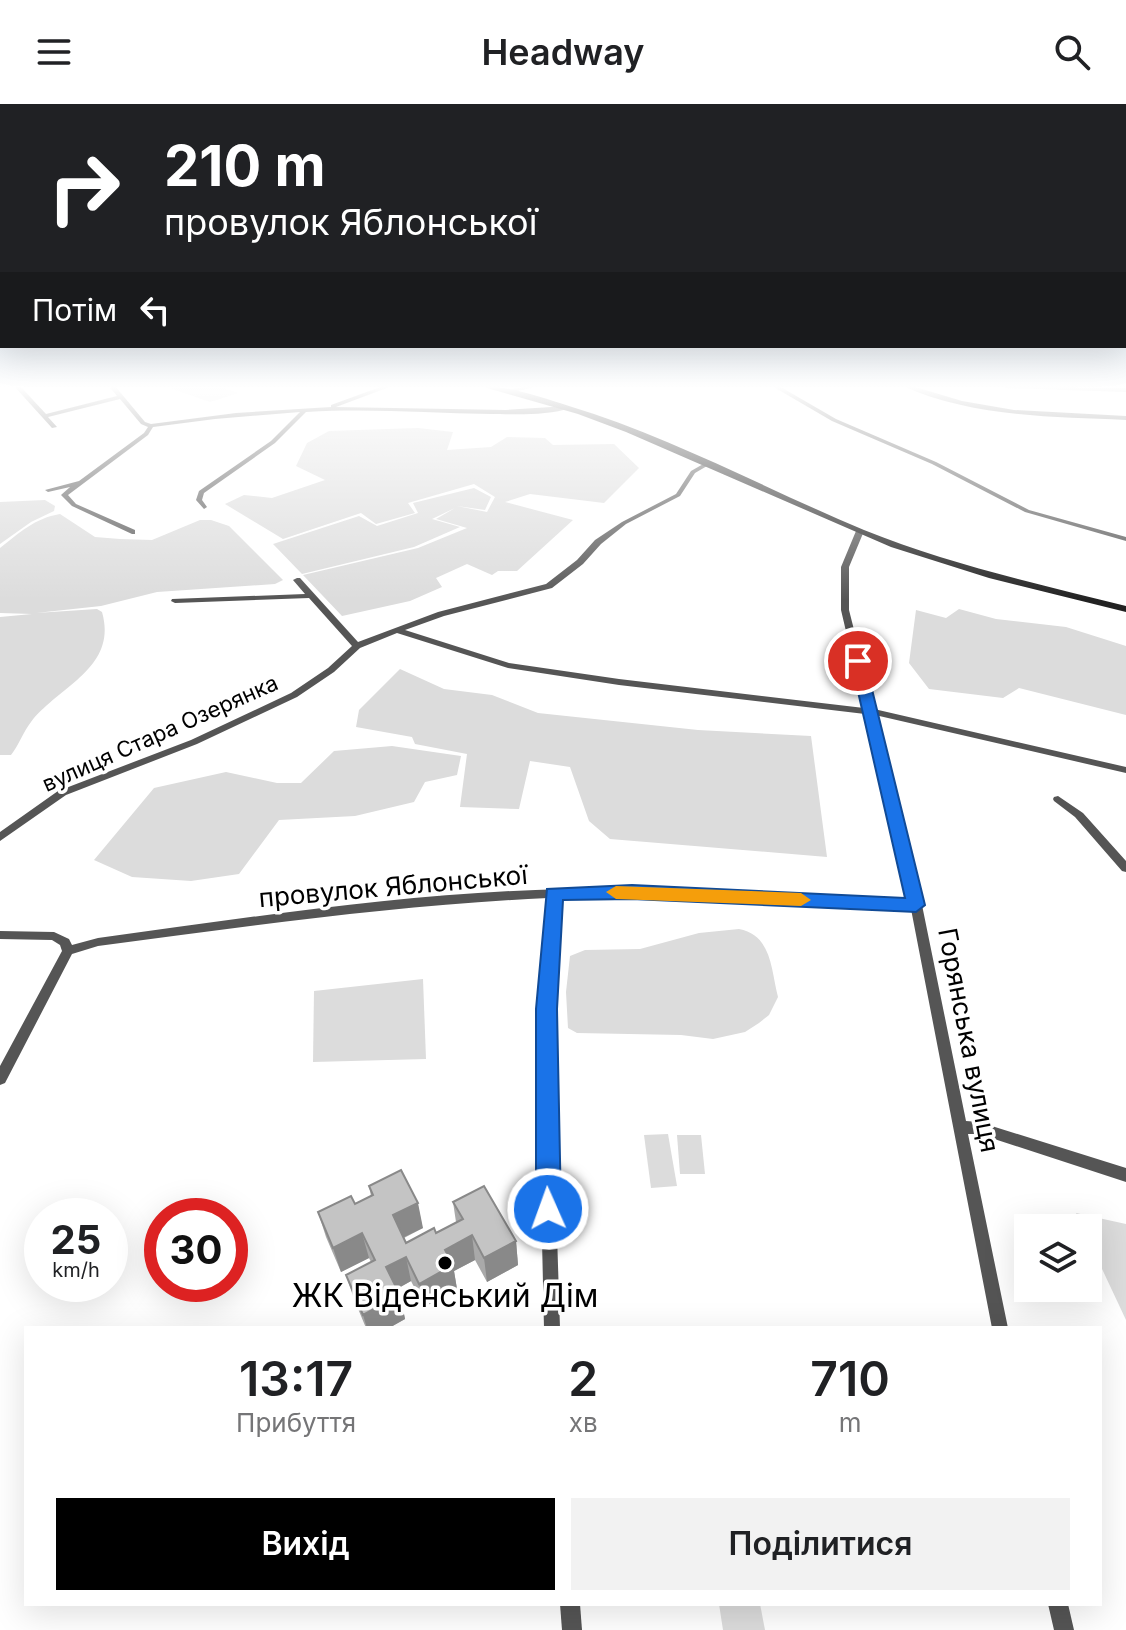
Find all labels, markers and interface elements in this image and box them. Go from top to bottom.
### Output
icon: menu [32,30,76,74]
text: Headway [481,30,645,74]
icon: search [1050,30,1094,74]
text: 210 m [164,132,326,200]
icon: right [32,136,136,240]
text: провулок Яблонської [164,200,537,244]
icon: left [133,288,177,332]
text: Потім [32,292,117,328]
pin [824,627,892,695]
icon: arrive [836,639,880,683]
street label: вулиця Стара Озерянка [38,669,282,797]
street label: провулок Яблонської [257,859,530,913]
street label: Горянська вулиця [932,925,1006,1155]
position arrow [506,1167,590,1251]
speed limit sign: 30 [144,1198,248,1302]
map controls [1014,1214,1102,1302]
button: layers [1014,1214,1102,1302]
text: 25 [51,1215,101,1264]
marker: ЖК Віденський Дім [436,1254,454,1272]
text: km/h [52,1258,100,1282]
place label: ЖК Віденський Дім [292,1276,598,1315]
text: 13:17 [239,1349,353,1408]
text: 2 [568,1349,598,1408]
text: 710 [810,1349,890,1408]
text: Прибуття [236,1407,356,1438]
text: хв [569,1407,598,1438]
text: m [839,1407,861,1438]
button: Вихід [56,1498,555,1590]
button: Поділитися [571,1498,1070,1590]

